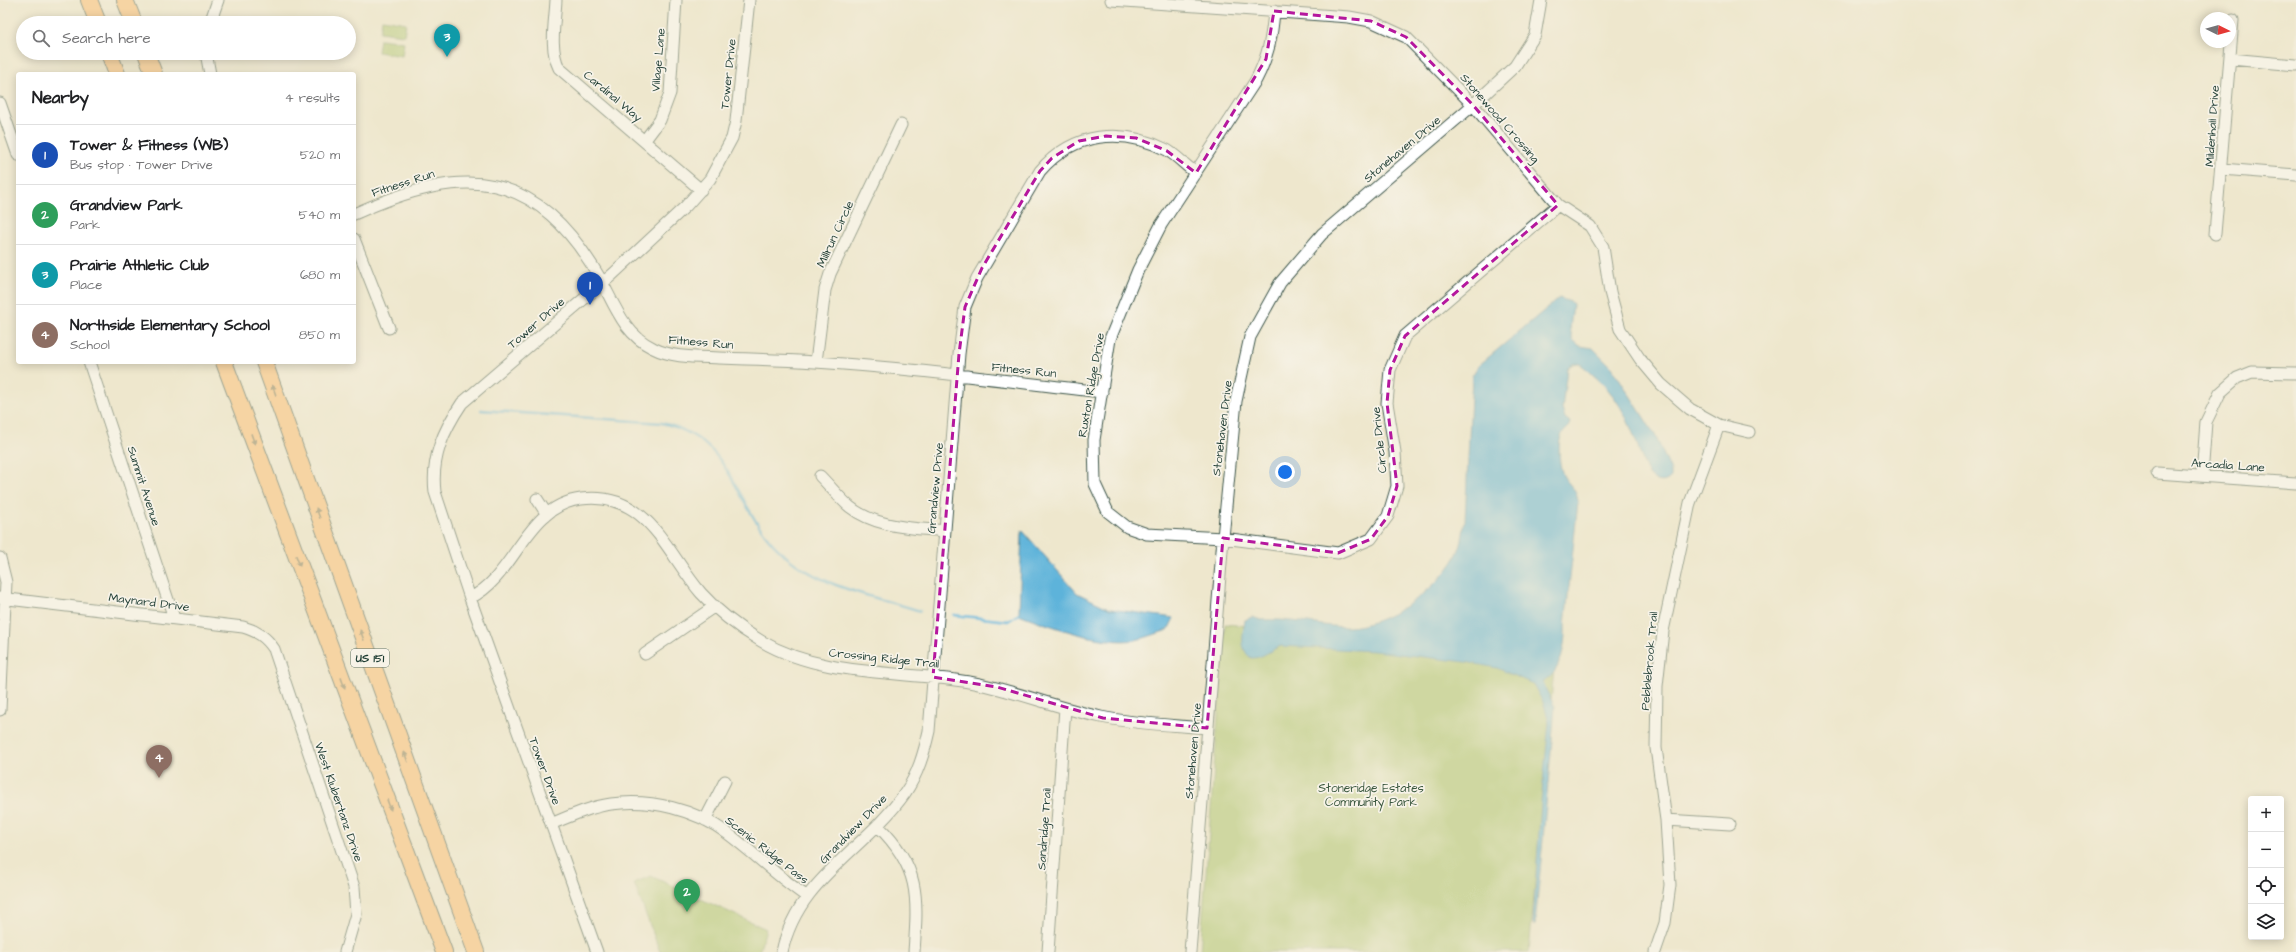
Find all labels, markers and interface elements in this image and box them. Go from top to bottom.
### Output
north arrow [2200,12,2236,48]
search box [16,16,356,60]
pin: 3 [434,24,460,57]
icon: search [30,27,52,49]
street label: Village Lane [647,27,671,93]
text: Search here [62,28,151,49]
street label: Tower Drive [716,37,741,110]
street label: Cardinal Way [579,67,646,127]
street label: Stonewood Crossing [1455,70,1543,168]
street label: Mildenhall Drive [2201,84,2224,167]
text: Nearby [32,86,89,110]
text: 4 results [285,89,340,107]
street label: Stonehaven Drive [1360,112,1445,187]
text: Tower & Fitness (WB) [70,135,228,156]
text: 1 [44,146,46,164]
text: 520 m [300,146,340,164]
text: Bus stop · Tower Drive [70,156,213,174]
street label: Fitness Run [370,165,437,202]
text: Grandview Park [70,195,182,216]
street label: Millrun Circle [813,198,859,270]
text: 2 [41,206,49,224]
text: 540 m [298,206,340,224]
text: Park [70,216,100,234]
text: Prairie Athletic Club [70,255,209,276]
text: 3 [42,266,48,284]
text: 680 m [300,266,340,284]
pin: 1 [577,272,603,305]
text: Place [70,276,102,294]
street label: Tower Drive [504,293,569,353]
text: Northside Elementary School [70,315,270,336]
text: 4 [41,326,49,344]
text: 850 m [299,326,340,344]
street label: Fitness Run [668,331,734,354]
street label: Ruxton Ridge Drive [1074,331,1110,439]
text: School [70,336,110,354]
street label: Fitness Run [991,359,1057,382]
street label: Stonehaven Drive [1208,379,1237,477]
one-way arrow [271,384,277,396]
street label: Circle Drive [1368,405,1391,474]
one-way arrow [250,434,256,446]
street label: Grandview Drive [923,441,948,534]
street label: Summit Avenue [123,444,165,529]
street label: Arcadia Lane [2191,454,2266,477]
your location [1275,462,1295,482]
one-way arrow [315,506,321,518]
one-way arrow [295,555,301,567]
street label: Maynard Drive [107,589,191,617]
street label: Pebblebrook Trail [1637,611,1662,711]
one-way arrow [359,629,365,641]
street label: Crossing Ridge Trail [828,644,940,674]
road number: US 151 [351,649,389,667]
one-way arrow [341,677,347,689]
street label: Stonehaven Drive [1181,702,1206,800]
street label: Tower Drive [524,735,565,808]
street label: West Klubertanz Drive [310,740,367,865]
pin: 4 [146,745,172,778]
one-way arrow [403,751,409,763]
park label: Stoneridge Estates Community Park [1318,780,1424,812]
street label: Sandridge Trail [1033,787,1057,871]
street label: Grandview Drive [816,790,891,868]
map controls [2248,796,2284,940]
button: + [2248,796,2284,832]
one-way arrow [386,799,392,811]
street label: Scenic Ridge Pass [721,812,812,889]
button: − [2248,832,2284,868]
button: locate [2248,868,2284,904]
pin: 2 [674,879,700,912]
button: layers [2248,904,2284,940]

